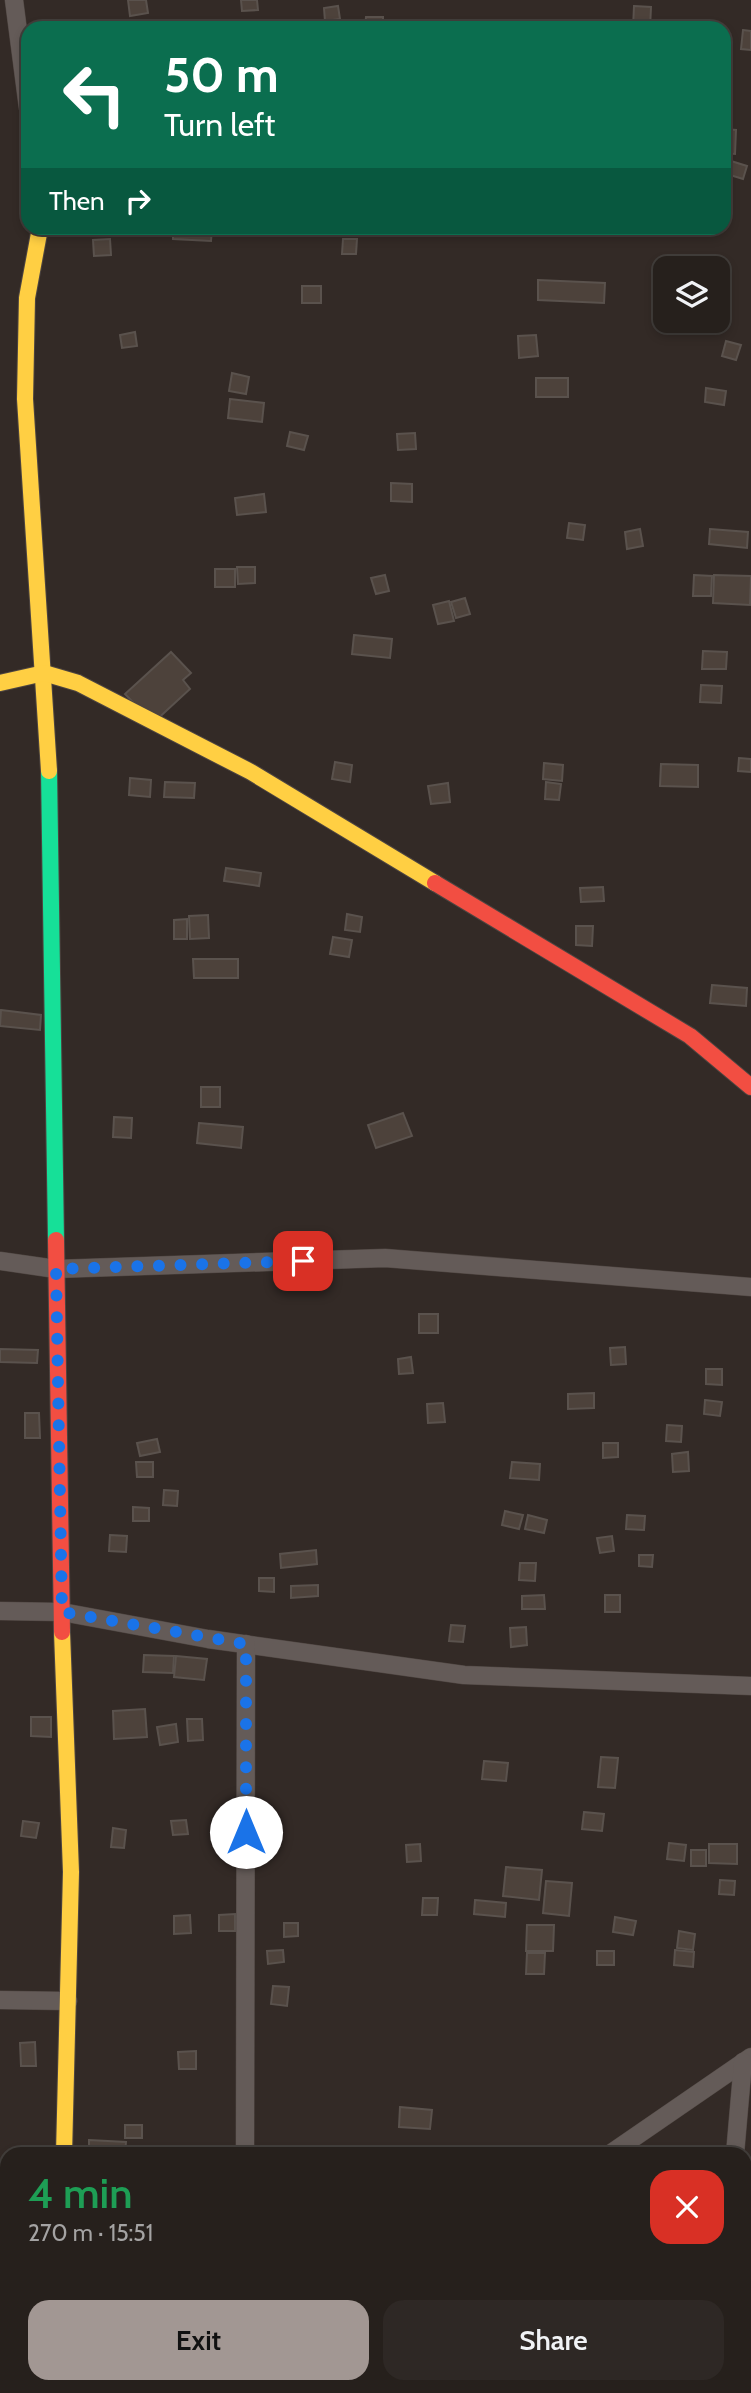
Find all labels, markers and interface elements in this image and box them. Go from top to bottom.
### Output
text: 50 m [164,45,279,104]
icon: left [49,49,140,140]
text: Turn left [164,105,275,144]
icon: right [119,182,157,220]
text: Then [49,185,105,217]
map controls [653,256,730,333]
button: layers [653,256,730,333]
pin [273,1231,333,1291]
icon: arrive [284,1242,322,1280]
position arrow [209,1795,283,1869]
text: 4 min [28,2167,132,2219]
button: close [650,2170,724,2244]
text: 270 m · 15:51 [28,2219,153,2247]
button: Exit [28,2300,369,2380]
button: Share [383,2300,724,2380]

